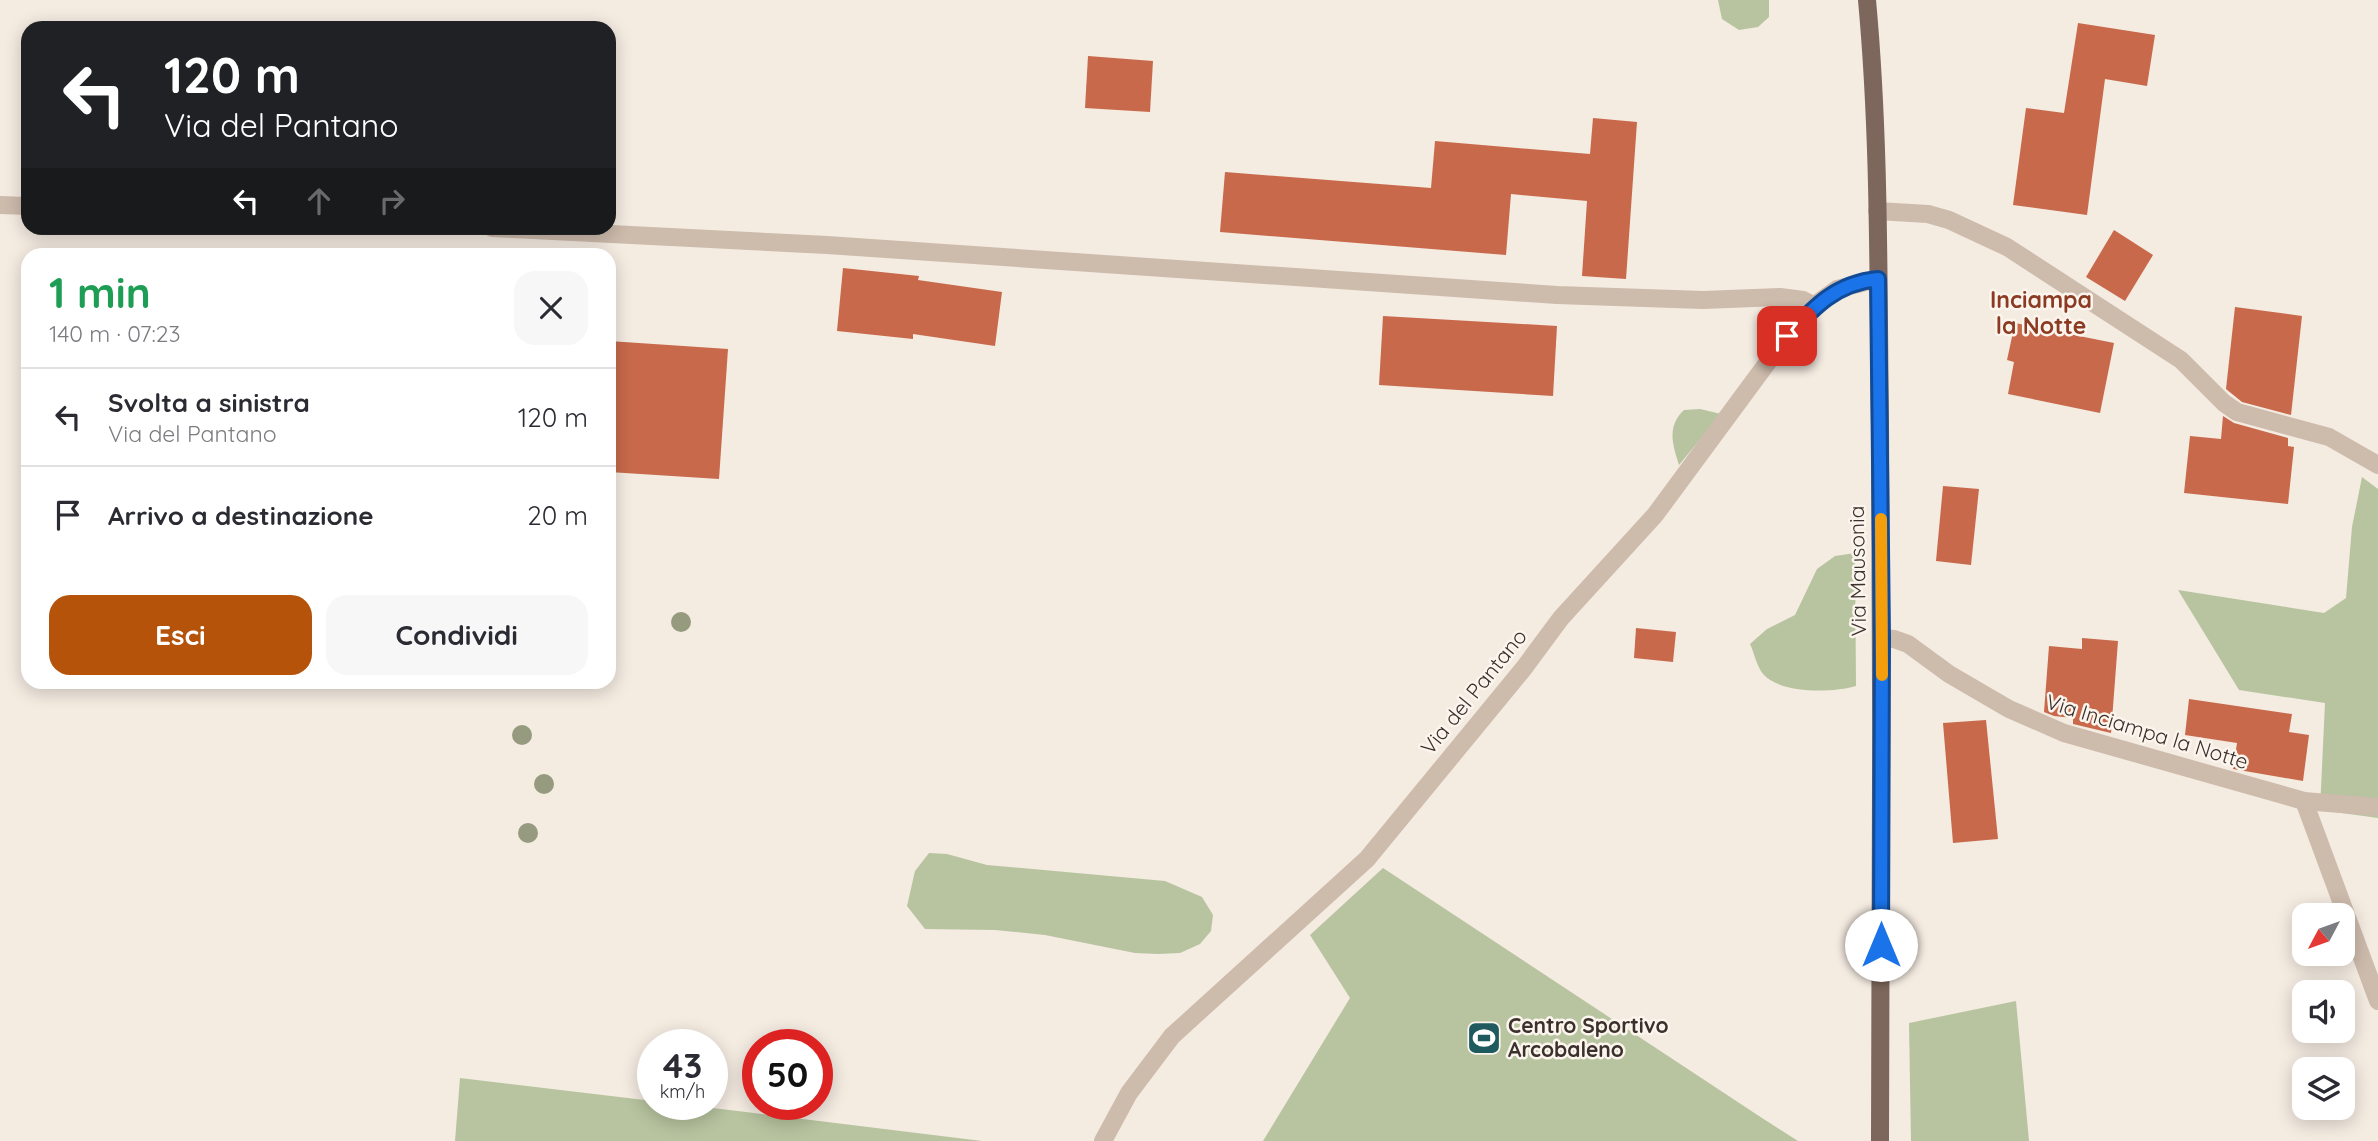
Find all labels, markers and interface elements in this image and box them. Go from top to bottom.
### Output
text: 120 m [164,44,300,105]
icon: left [49,49,140,140]
text: Via del Pantano [164,105,399,145]
icon: left [227,182,265,220]
icon: ahead [300,182,338,220]
icon: right [373,182,411,220]
text: 1 min [49,266,151,319]
button: close [514,271,588,345]
district label: Inciampa la Notte [1990,285,2092,340]
pin [1757,306,1817,366]
icon: arrive [1768,317,1806,355]
text: 140 m · 07:23 [49,319,181,348]
text: Svolta a sinistra [108,386,310,419]
icon: left [49,398,87,436]
text: 120 m [518,401,588,434]
text: Via del Pantano [108,419,277,448]
icon: arrive [49,496,87,534]
text: Arrivo a destinazione [108,499,374,532]
text: 20 m [527,499,588,532]
street label: Via Mausonia [1843,505,1871,637]
button: Esci [49,595,312,675]
button: Condividi [326,595,588,675]
street label: Via del Pantano [1415,623,1532,759]
street label: Via Inciampa la Notte [2043,688,2252,774]
north arrow [2292,903,2356,966]
map controls [2292,903,2355,1120]
position arrow [1844,908,1918,982]
button: sound [2292,980,2355,1043]
place label: Centro Sportivo Arcobaleno [1508,1012,1669,1062]
sports icon: Centro Sportivo Arcobaleno [1465,1019,1503,1057]
speed limit sign: 50 [742,1029,833,1120]
text: 43 [663,1043,702,1087]
button: layers [2292,1057,2355,1120]
text: km/h [660,1080,705,1103]

